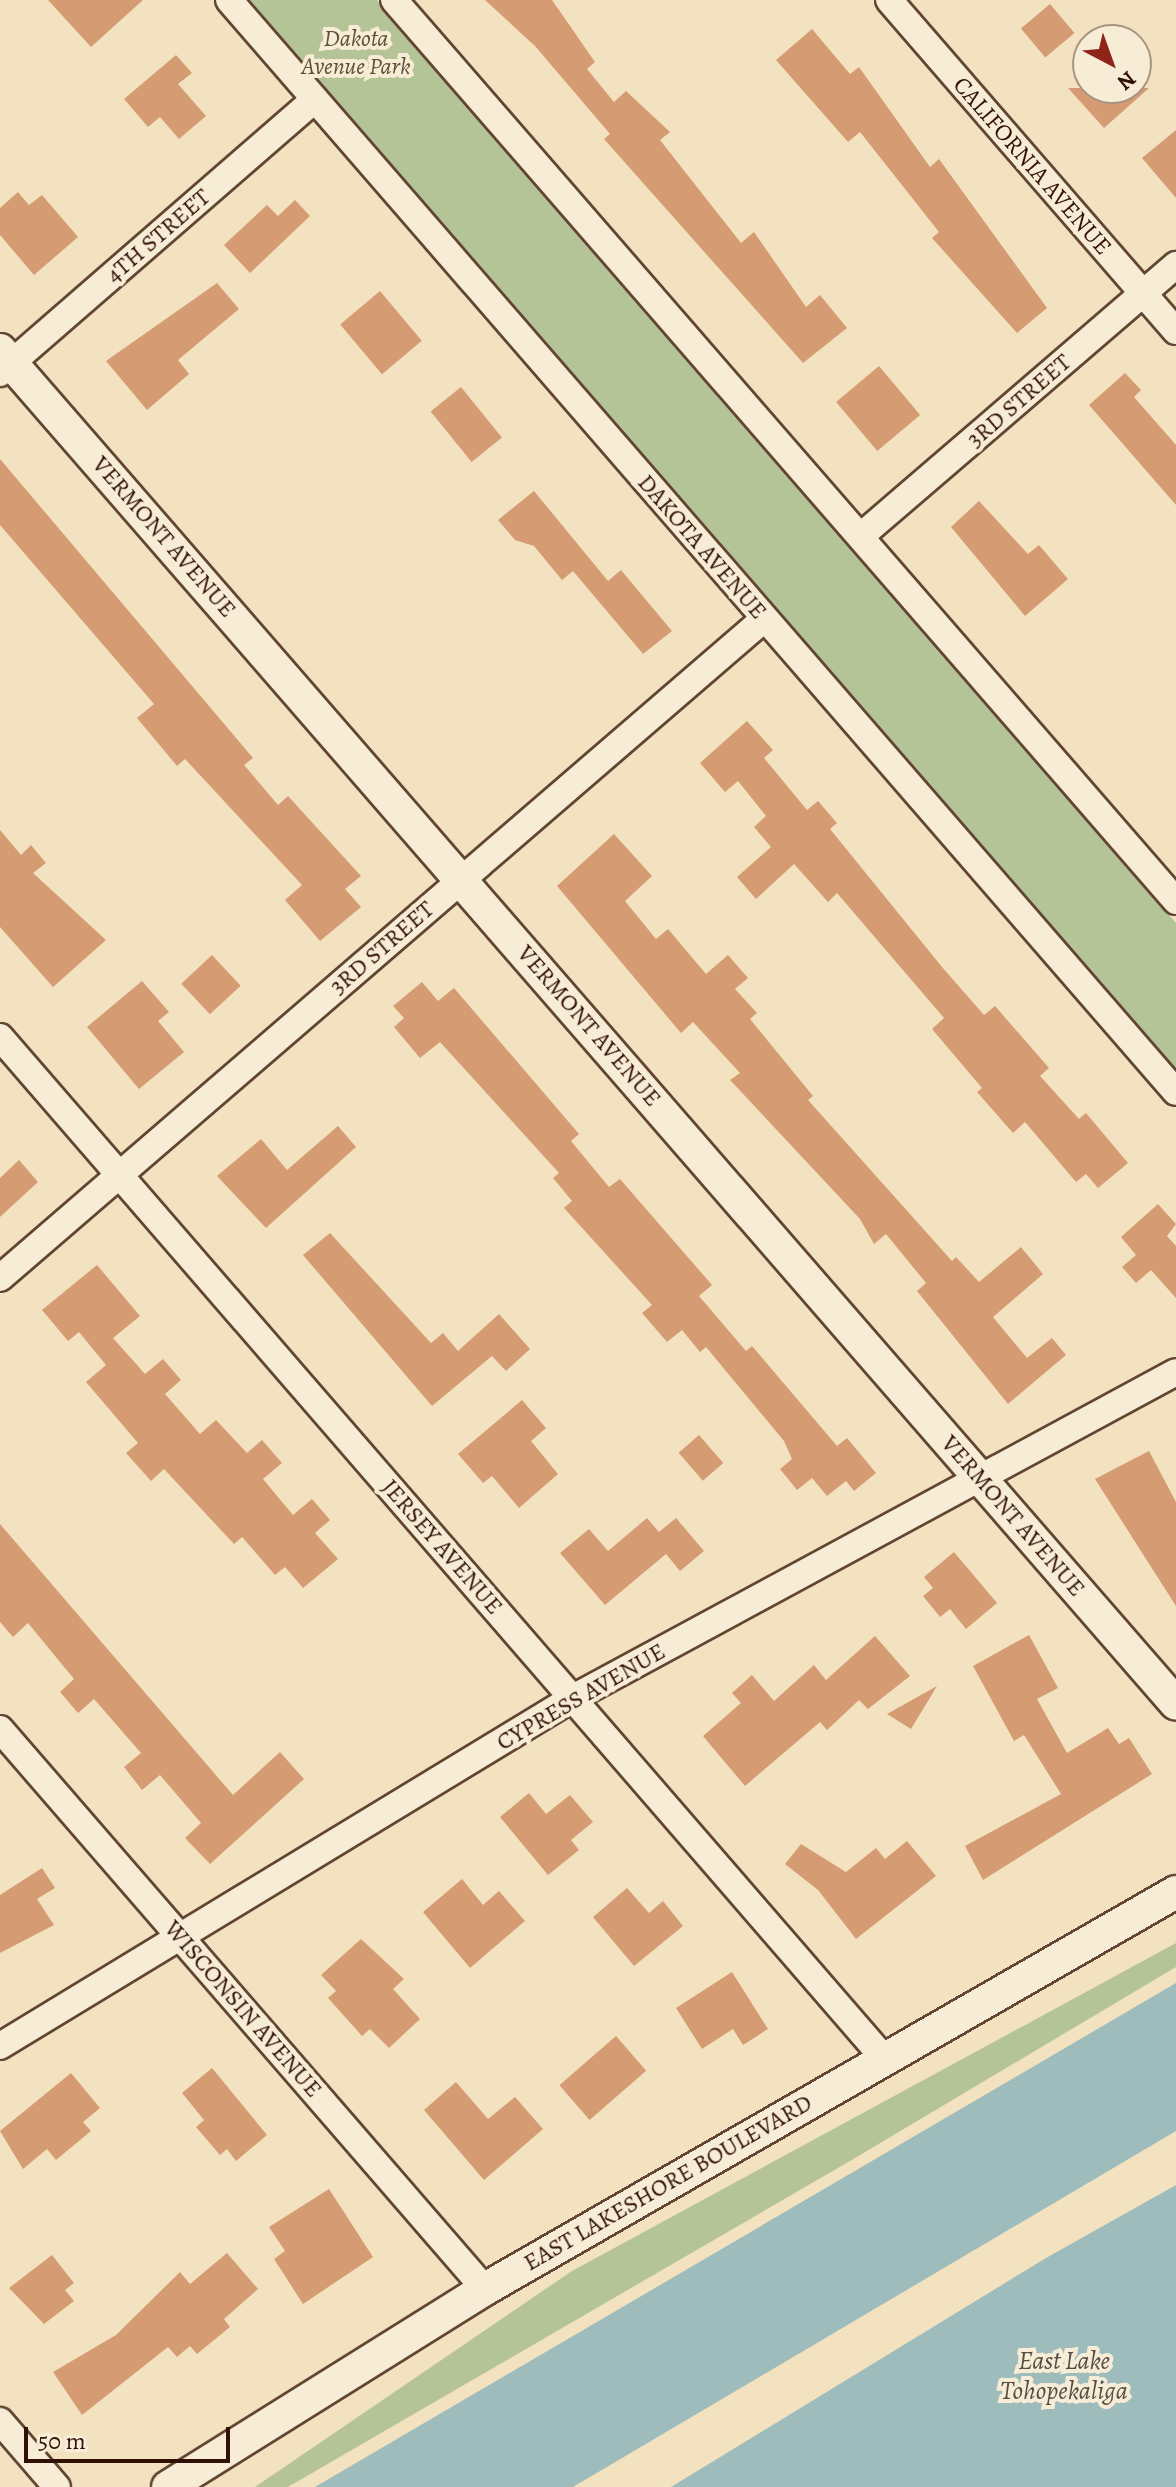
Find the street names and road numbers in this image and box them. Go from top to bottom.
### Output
street label: CALIFORNIA AVENUE [947,71,1117,261]
street label: 4TH STREET [100,183,216,289]
street label: 3RD STREET [961,348,1077,454]
street label: VERMONT AVENUE [86,450,242,624]
street label: DAKOTA AVENUE [631,469,773,625]
street label: 3RD STREET [324,895,440,1001]
street label: VERMONT AVENUE [511,939,667,1113]
street label: VERMONT AVENUE [935,1429,1091,1603]
street label: JERSEY AVENUE [375,1473,509,1621]
street label: CYPRESS AVENUE [492,1637,670,1757]
street label: WISCONSIN AVENUE [158,1915,328,2103]
street label: EAST LAKESHORE BOULEVARD [519,2088,817,2278]

